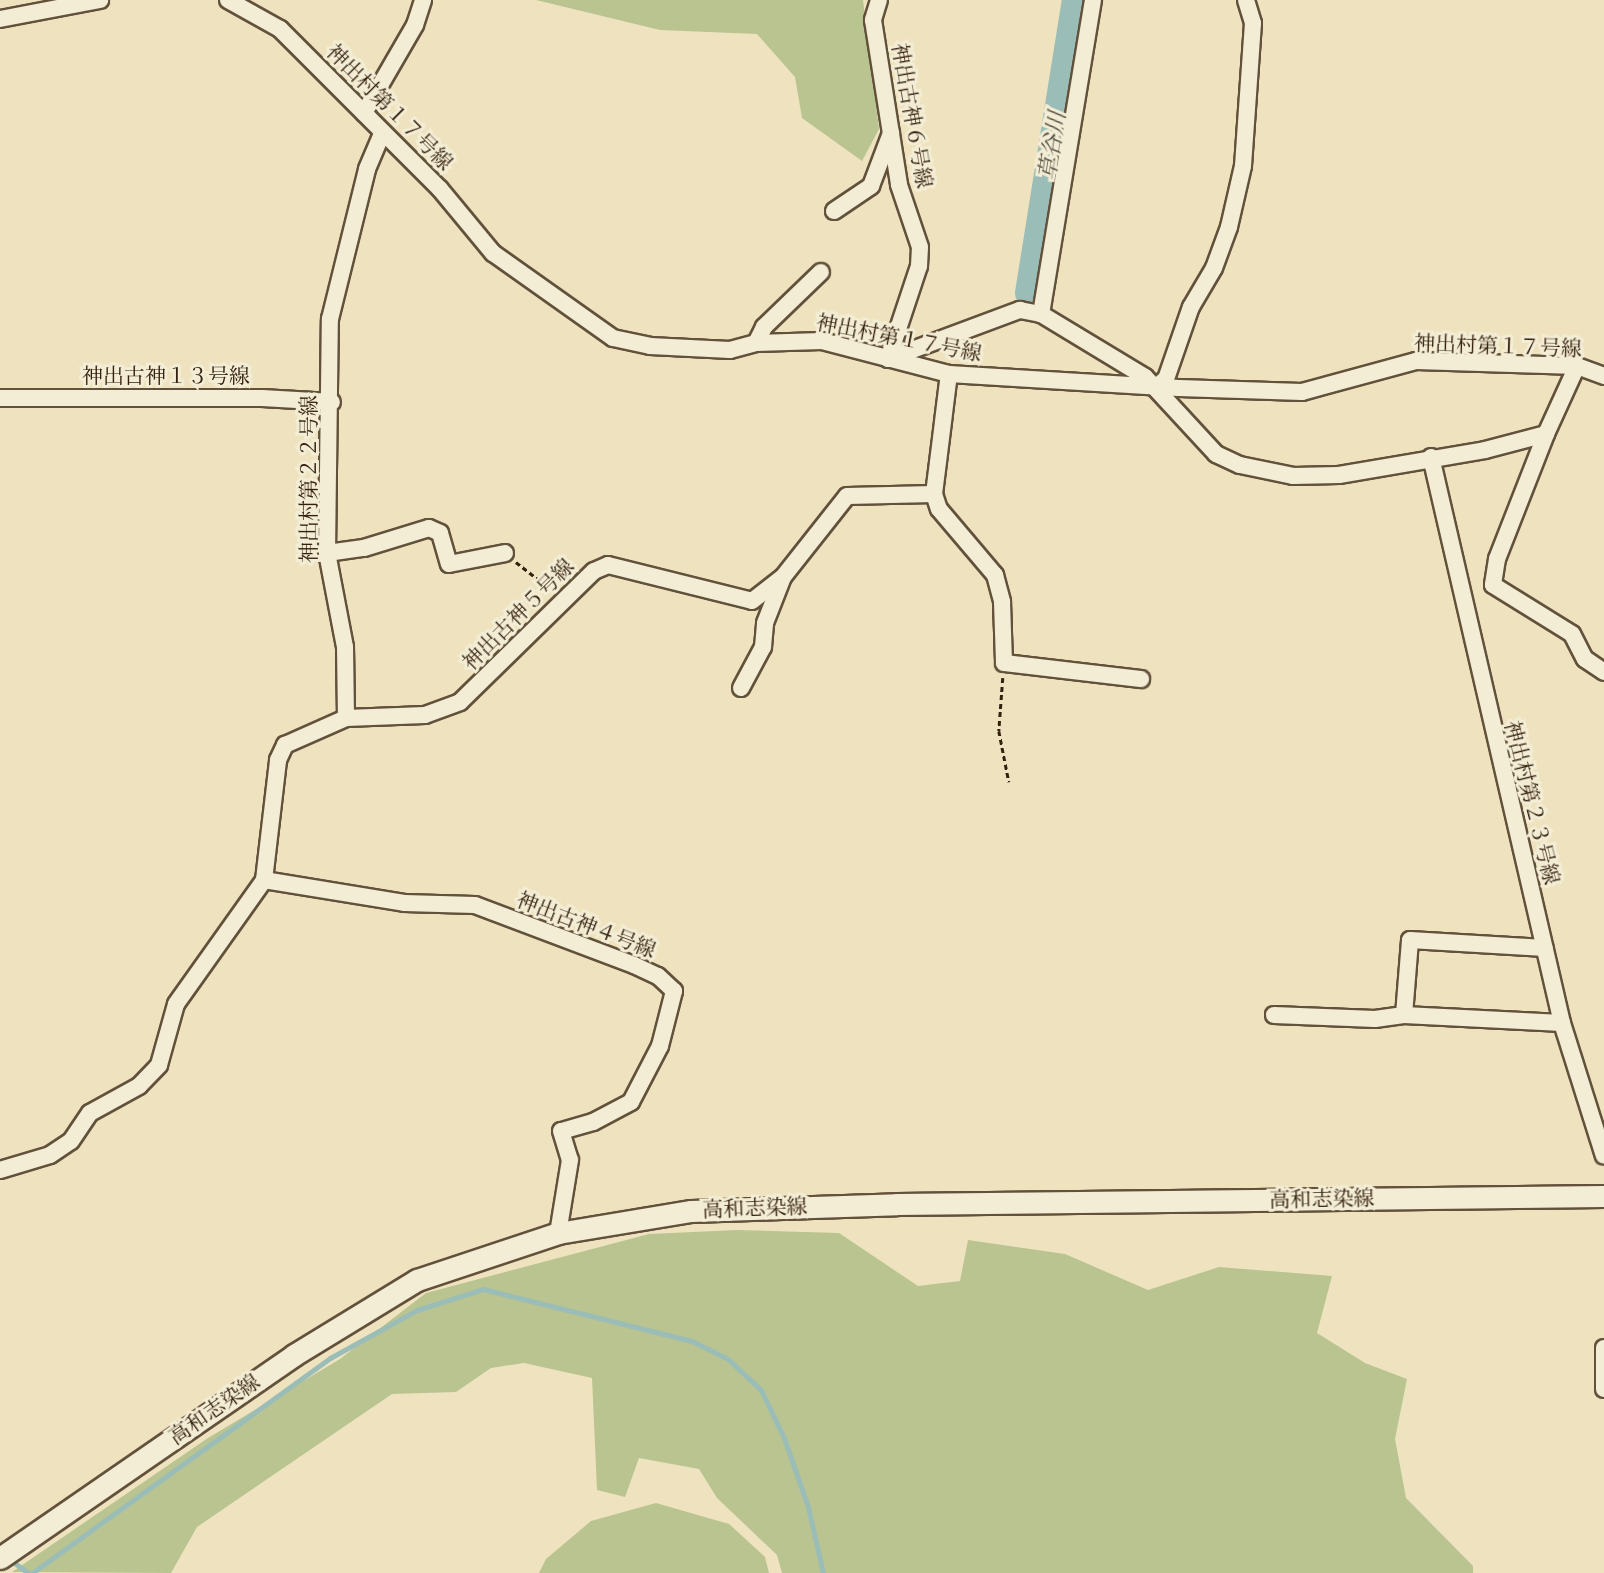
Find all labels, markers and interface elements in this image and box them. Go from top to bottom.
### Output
street label: 神出村第１７号線 [321,40,457,176]
street label: 神出古神６号線 [886,41,936,191]
water label: 草谷川 [1034,110,1072,182]
street label: 神出村第１７号線 [814,311,984,367]
street label: 神出村第１７号線 [1414,331,1582,363]
street label: 神出古神１３号線 [82,364,250,390]
street label: 神出村第２２号線 [297,395,323,563]
street label: 神出古神５号線 [458,554,580,676]
street label: 神出村第２３号線 [1498,718,1564,888]
street label: 神出古神４号線 [513,888,659,964]
street label: 高和志染線 [1269,1186,1375,1214]
street label: 高和志染線 [702,1195,808,1223]
street label: 高和志染線 [165,1370,265,1450]

